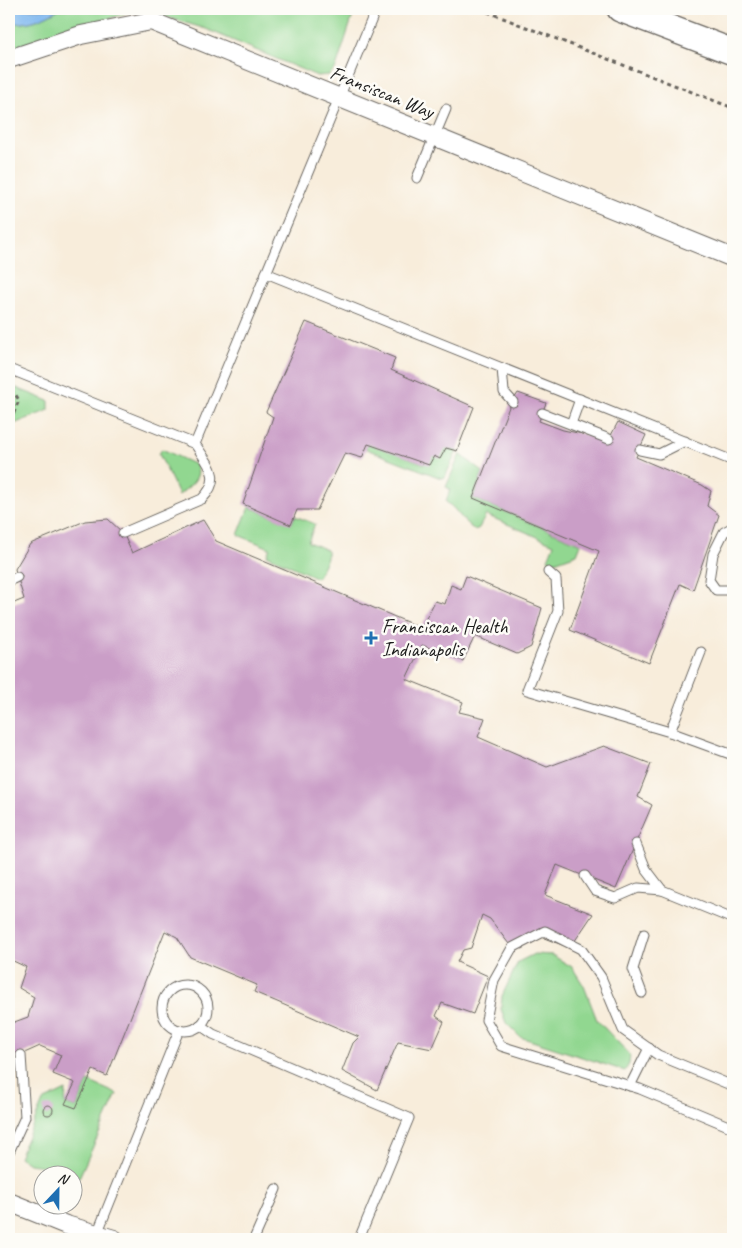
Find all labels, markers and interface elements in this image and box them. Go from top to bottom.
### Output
street label: Fransiscan Way [326,60,440,125]
place label: Franciscan Health Indianapolis [382,614,509,662]
marker: Franciscan Health Indianapolis [364,631,378,645]
north arrow [32,1166,82,1216]
text: N [55,1169,72,1189]

